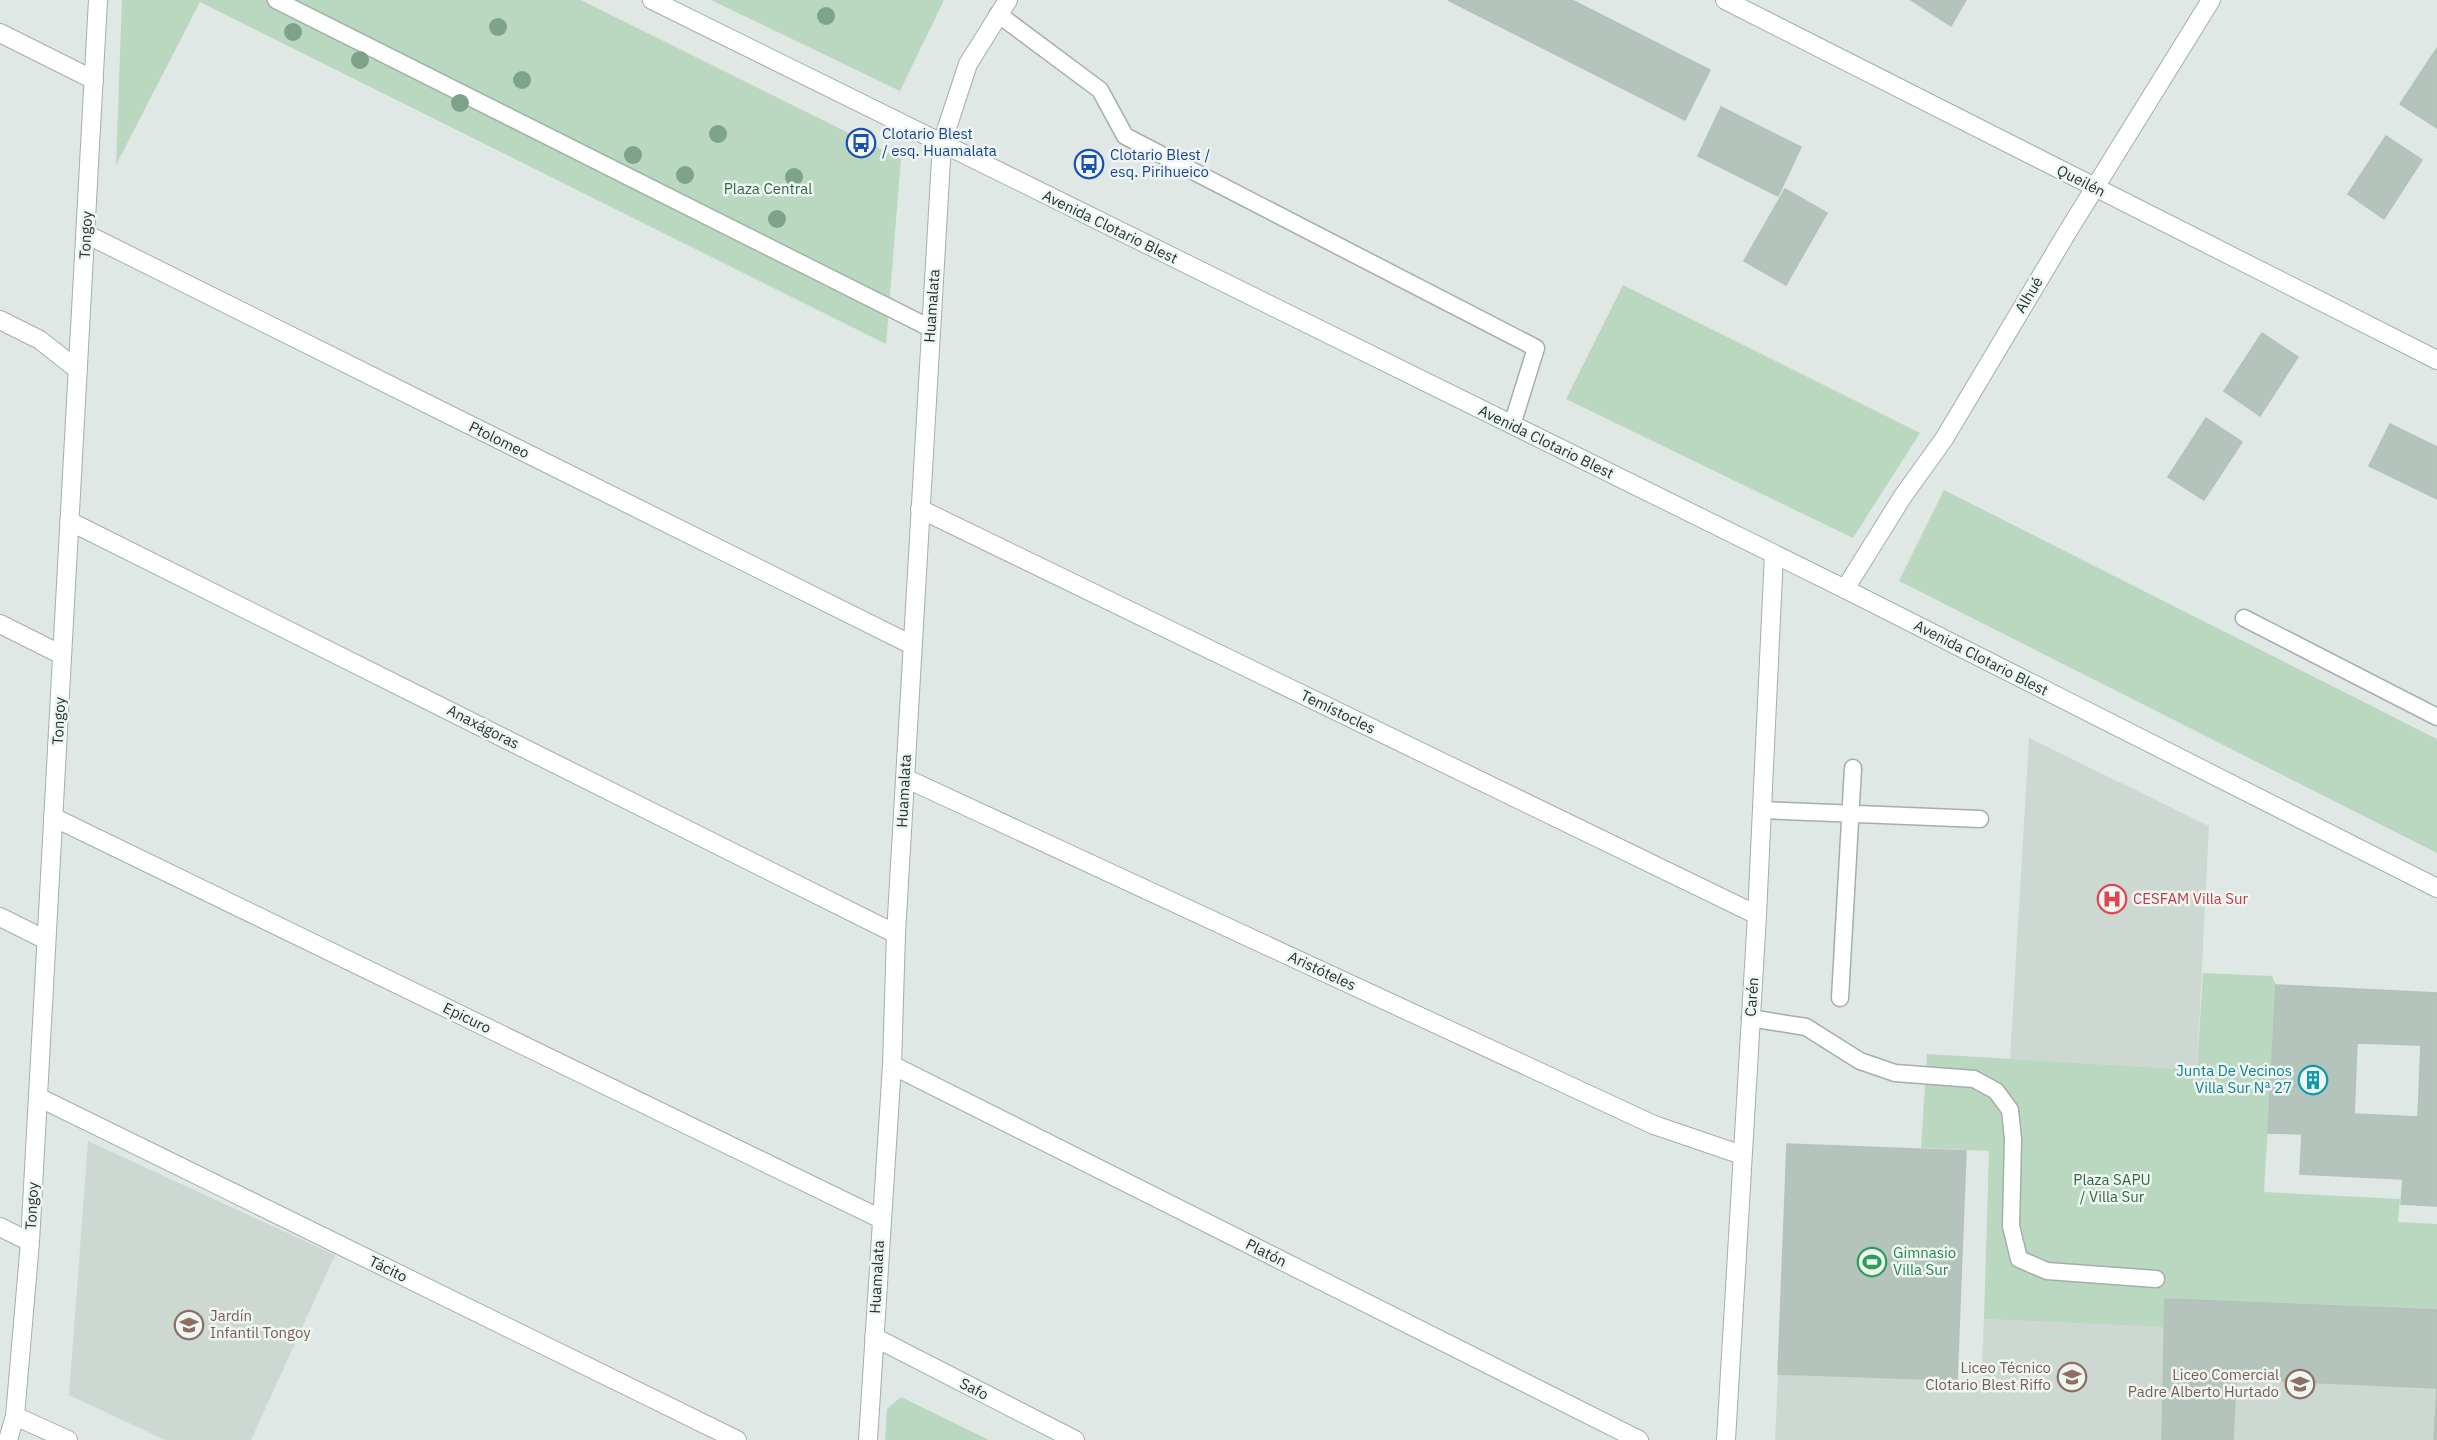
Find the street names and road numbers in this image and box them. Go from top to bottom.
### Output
street label: Queilén [2054,160,2109,201]
street label: Avenida Clotario Blest [1039,186,1181,268]
street label: Tongoy [75,210,96,260]
street label: Huamalata [919,269,944,343]
street label: Alhué [2010,273,2047,316]
street label: Avenida Clotario Blest [1475,401,1617,483]
street label: Ptolomeo [466,417,533,462]
street label: Avenida Clotario Blest [1911,615,2052,700]
street label: Temístocles [1298,685,1379,738]
street label: Tongoy [48,696,69,746]
street label: Anaxágoras [444,700,523,753]
street label: Huamalata [892,754,915,828]
street label: Aristóteles [1285,947,1359,995]
street label: Carén [1741,977,1762,1017]
street label: Epicuro [440,998,494,1037]
street label: Tongoy [21,1181,42,1231]
street label: Platón [1243,1234,1290,1271]
street label: Huamalata [865,1240,888,1314]
street label: Tácito [366,1251,411,1286]
street label: Safo [957,1373,992,1404]

